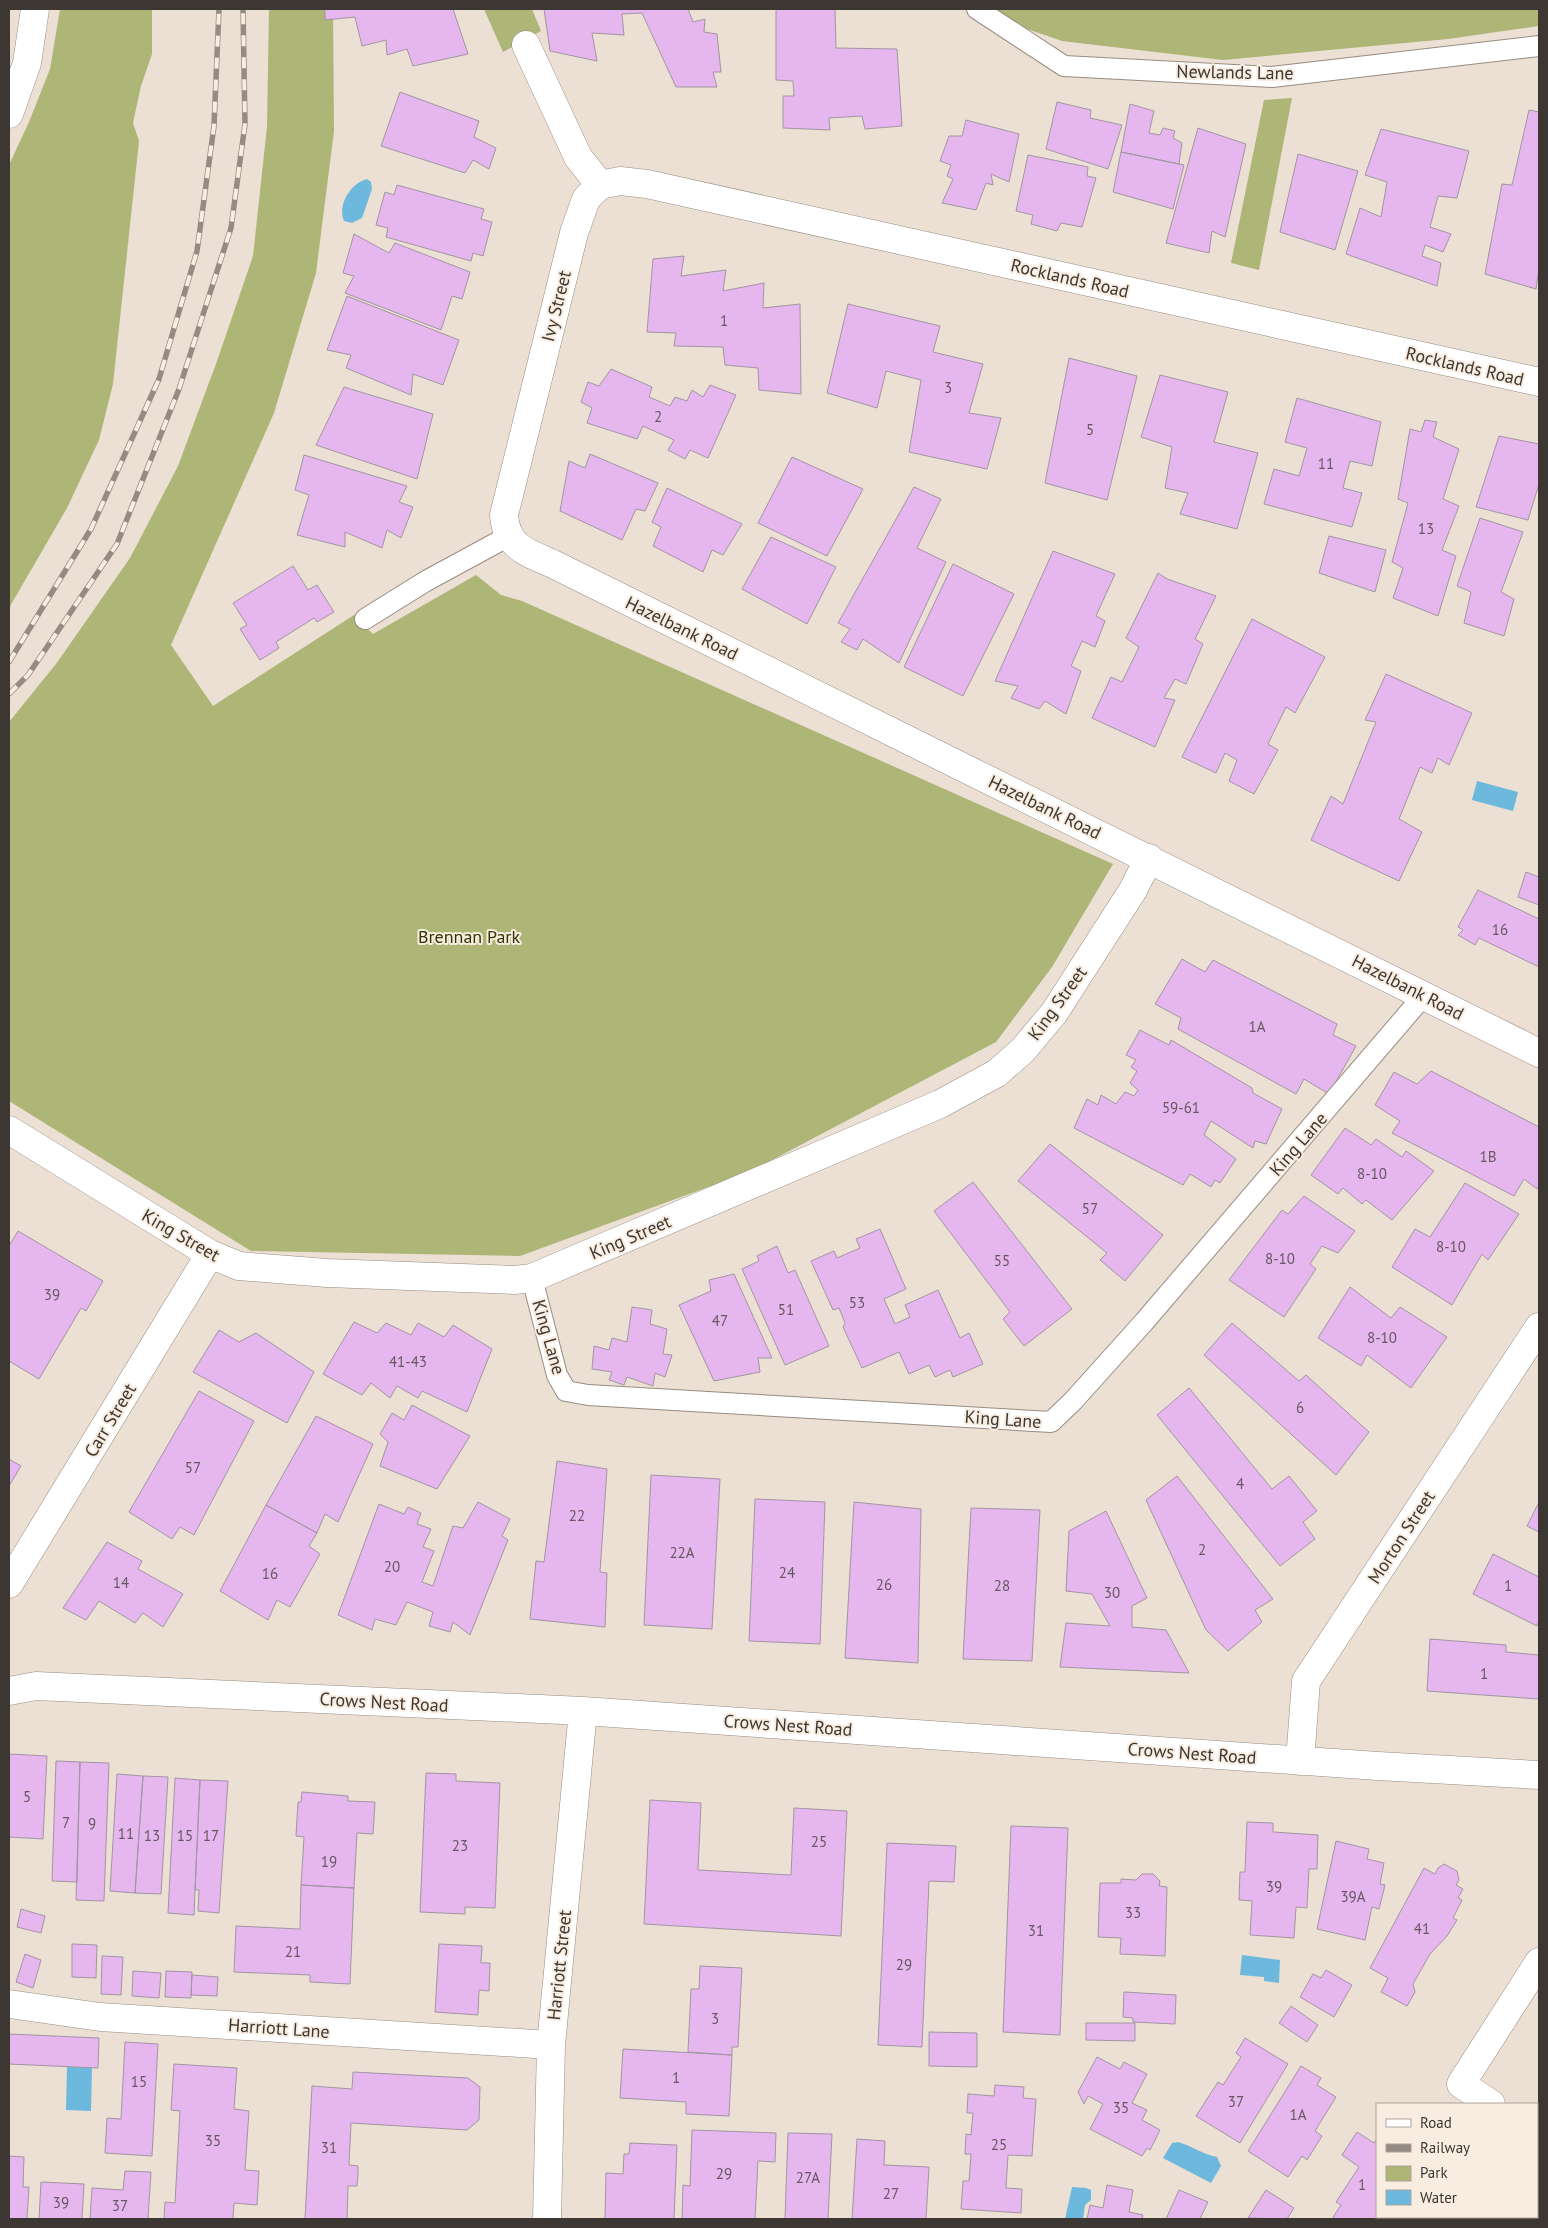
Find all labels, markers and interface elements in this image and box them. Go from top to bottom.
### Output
street label: Newlands Lane [1176,59,1294,85]
street label: Rocklands Road [1009,253,1131,303]
street label: Ivy Street [536,268,576,344]
house number: 1 [720,311,728,330]
street label: Rocklands Road [1404,341,1526,391]
house number: 3 [944,378,952,397]
house number: 2 [654,407,662,426]
house number: 5 [1086,420,1094,439]
house number: 11 [1318,454,1334,473]
house number: 13 [1418,519,1434,538]
street label: Hazelbank Road [622,591,742,665]
street label: Hazelbank Road [985,770,1105,844]
house number: 16 [1492,920,1508,939]
park label: Brennan Park [418,925,520,948]
street label: Hazelbank Road [1348,949,1468,1025]
street label: King Street [1022,961,1092,1045]
house number: 1A [1249,1017,1266,1036]
house number: 59-61 [1162,1098,1200,1117]
street label: King Lane [1264,1107,1332,1181]
house number: 1B [1480,1147,1496,1166]
house number: 8-10 [1357,1164,1387,1183]
house number: 57 [1082,1199,1098,1218]
street label: King Street [138,1204,224,1266]
street label: King Street [586,1210,674,1264]
house number: 8-10 [1436,1237,1466,1256]
house number: 8-10 [1265,1249,1295,1268]
house number: 55 [994,1251,1010,1270]
house number: 39 [44,1285,60,1304]
house number: 53 [849,1293,865,1312]
street label: King Lane [527,1297,571,1377]
house number: 51 [778,1300,794,1319]
house number: 47 [712,1311,728,1330]
house number: 8-10 [1367,1328,1397,1347]
house number: 41-43 [389,1352,427,1371]
street label: Carr Street [79,1379,141,1461]
house number: 6 [1296,1398,1304,1417]
street label: King Lane [964,1405,1042,1433]
house number: 57 [185,1458,201,1477]
house number: 4 [1236,1474,1244,1493]
street label: Morton Street [1362,1486,1440,1588]
house number: 22 [569,1506,585,1525]
house number: 2 [1198,1540,1206,1559]
house number: 22A [669,1543,695,1562]
house number: 20 [384,1557,400,1576]
house number: 24 [779,1563,795,1582]
house number: 16 [262,1564,278,1583]
house number: 14 [113,1573,129,1592]
house number: 26 [876,1575,892,1594]
house number: 28 [994,1576,1010,1595]
house number: 1 [1504,1576,1512,1595]
house number: 30 [1104,1583,1120,1602]
house number: 1 [1480,1664,1488,1683]
street label: Crows Nest Road [319,1687,449,1717]
street label: Crows Nest Road [723,1709,853,1741]
street label: Crows Nest Road [1127,1737,1257,1769]
house number: 5 [23,1787,31,1806]
house number: 7 [62,1813,70,1832]
house number: 9 [88,1814,96,1833]
house number: 11 [118,1824,134,1843]
house number: 13 [144,1826,160,1845]
house number: 15 [177,1826,193,1845]
house number: 17 [203,1826,219,1845]
house number: 25 [811,1832,827,1851]
house number: 23 [452,1836,468,1855]
house number: 19 [321,1852,337,1871]
house number: 39 [1266,1877,1282,1896]
house number: 39A [1340,1887,1366,1906]
house number: 33 [1125,1903,1141,1922]
street label: Harriott Street [542,1909,576,2021]
house number: 41 [1414,1919,1430,1938]
house number: 31 [1028,1921,1044,1940]
house number: 21 [285,1942,301,1961]
house number: 29 [896,1955,912,1974]
house number: 3 [711,2009,719,2028]
street label: Harriott Lane [228,2013,330,2043]
house number: 1 [672,2068,680,2087]
house number: 15 [131,2072,147,2091]
house number: 37 [1228,2092,1244,2111]
house number: 35 [1113,2098,1129,2117]
legend [1376,2103,1538,2218]
house number: 1A [1290,2105,1307,2124]
text: Road [1420,2113,1452,2132]
house number: 35 [205,2131,221,2150]
house number: 25 [991,2135,1007,2154]
house number: 31 [321,2138,337,2157]
text: Railway [1420,2138,1470,2157]
text: Park [1420,2163,1448,2182]
house number: 29 [716,2164,732,2183]
house number: 27A [796,2168,820,2187]
house number: 1 [1358,2175,1366,2194]
house number: 27 [883,2184,899,2203]
text: Water [1420,2188,1457,2207]
house number: 39 [53,2193,69,2212]
house number: 37 [112,2196,128,2215]

